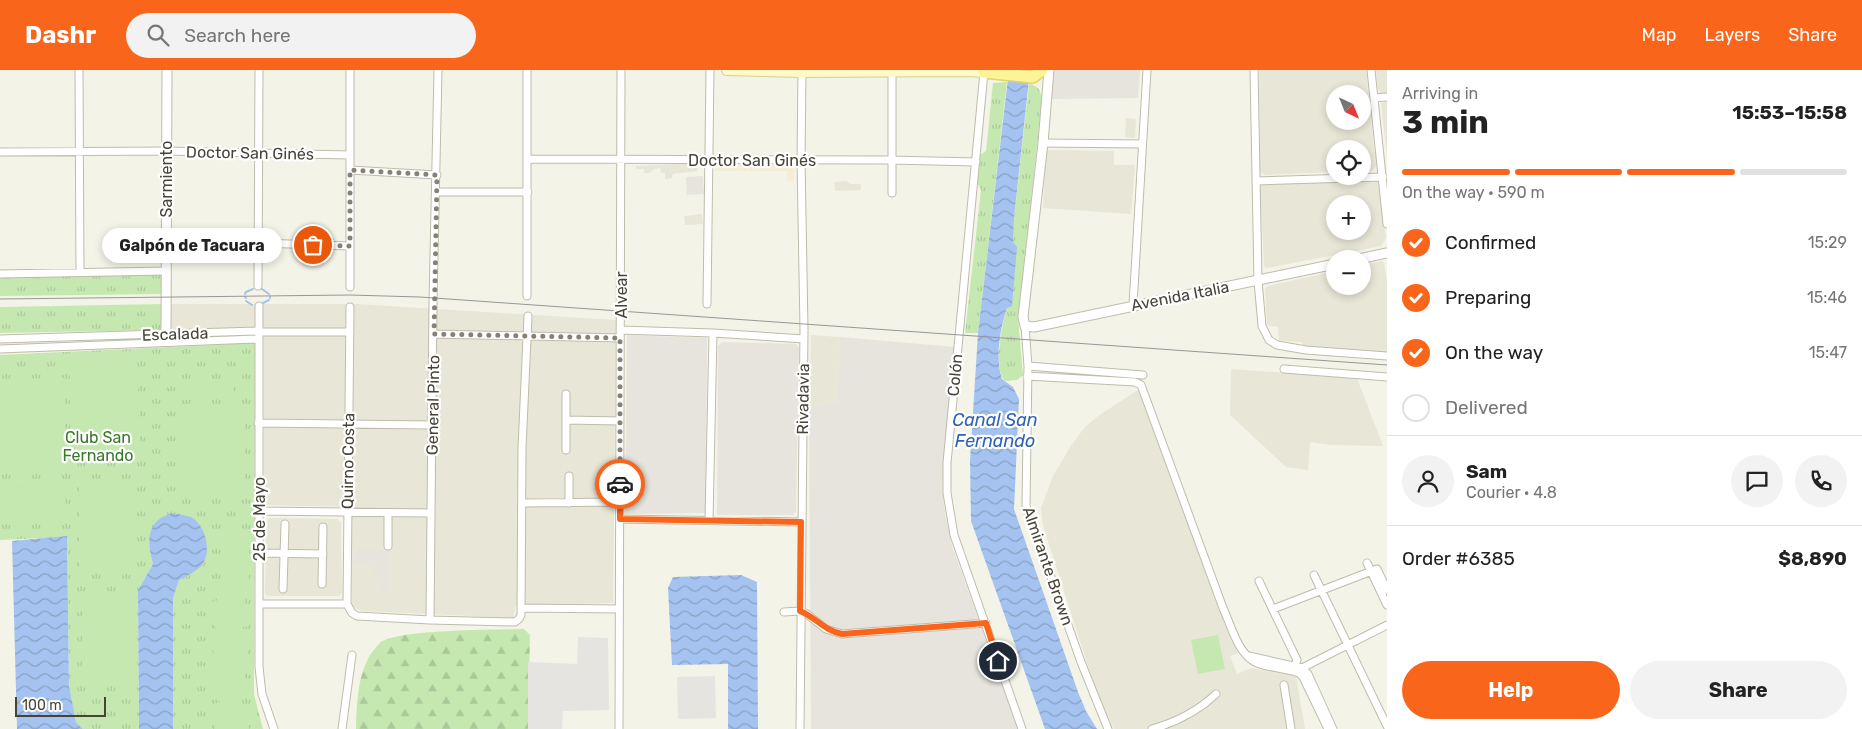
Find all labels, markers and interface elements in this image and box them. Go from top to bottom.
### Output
search box [126,13,476,58]
text: Dashr [25,21,96,49]
icon: search [144,21,172,49]
text: Search here [184,24,291,47]
text: Map [1642,24,1677,46]
text: Layers [1705,24,1760,46]
text: Share [1788,24,1837,46]
text: Arriving in [1402,84,1478,103]
north arrow [1326,85,1371,130]
map controls [1326,85,1371,295]
text: 15:53–15:58 [1732,101,1847,124]
text: 3 min [1402,103,1489,141]
button: locate [1326,140,1371,185]
street label: Sarmiento [157,141,176,217]
street label: Doctor San Ginés [186,142,314,164]
street label: Doctor San Ginés [688,151,816,170]
text: On the way · 590 m [1402,183,1545,202]
button: + [1326,195,1371,240]
pin [292,224,334,266]
callout: Galpón de Tacuara [103,228,283,262]
icon: check [1402,229,1430,257]
icon: bag [299,231,327,259]
text: Confirmed [1445,231,1536,254]
text: 15:29 [1808,233,1847,252]
text: Galpón de Tacuara [119,236,265,255]
button: − [1326,250,1371,295]
street label: Alvear [612,271,631,319]
street label: Avenida Italia [1129,277,1231,315]
icon: check [1402,284,1430,312]
text: Preparing [1445,286,1531,309]
text: 15:46 [1807,288,1847,307]
street label: Escalada [141,323,209,345]
icon: check [1402,339,1430,367]
text: On the way [1445,341,1543,364]
text: 15:47 [1809,343,1847,362]
street label: Colón [944,353,966,397]
street label: General Pinto [423,355,443,455]
street label: Rivadavia [793,363,813,435]
text: Delivered [1445,396,1528,419]
water label: Canal San Fernando [952,409,1038,452]
street label: Quirno Costa [338,413,358,509]
park label: Club San Fernando [62,428,134,465]
button: person [1402,455,1454,507]
button: chat [1731,455,1783,507]
button: phone [1795,455,1847,507]
courier [595,459,645,509]
text: Sam [1466,460,1507,483]
icon: car [606,470,634,498]
street label: 25 de Mayo [250,477,269,561]
text: Courier · 4.8 [1466,483,1557,502]
street label: Almirante Brown [1019,504,1077,628]
text: Order #6385 [1402,547,1515,570]
text: $8,890 [1778,547,1847,570]
pin [977,640,1019,682]
icon: home [984,647,1012,675]
button: Help [1402,661,1620,719]
button: Share [1630,661,1847,719]
scale bar [15,694,106,717]
text: 100 m [22,697,62,714]

